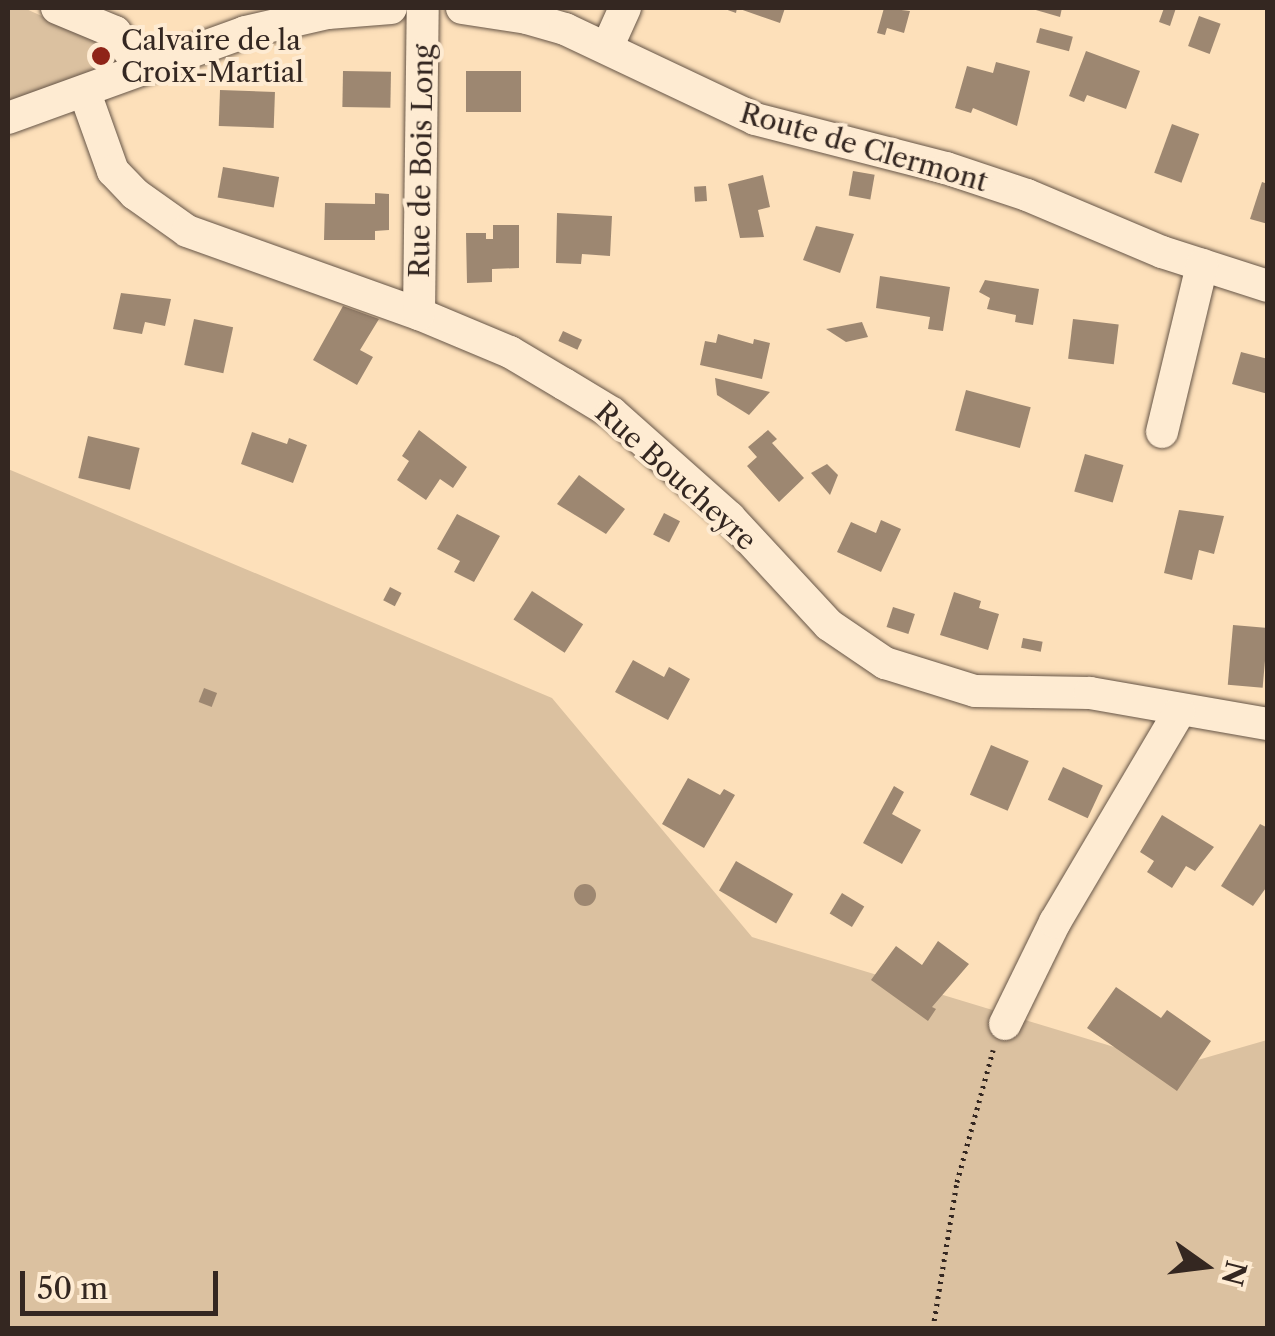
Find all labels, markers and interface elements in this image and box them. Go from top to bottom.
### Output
place label: Calvaire de la Croix-Martial [121,23,304,89]
street label: Rue de Bois Long [402,44,440,278]
marker: Calvaire de la Croix-Martial [90,45,112,67]
street label: Route de Clermont [736,96,992,198]
street label: Rue Boucheyre [589,395,763,557]
north arrow [1155,1216,1255,1316]
scale bar [25,1251,222,1313]
text: N [1215,1257,1254,1289]
text: 50 m [37,1270,108,1307]

